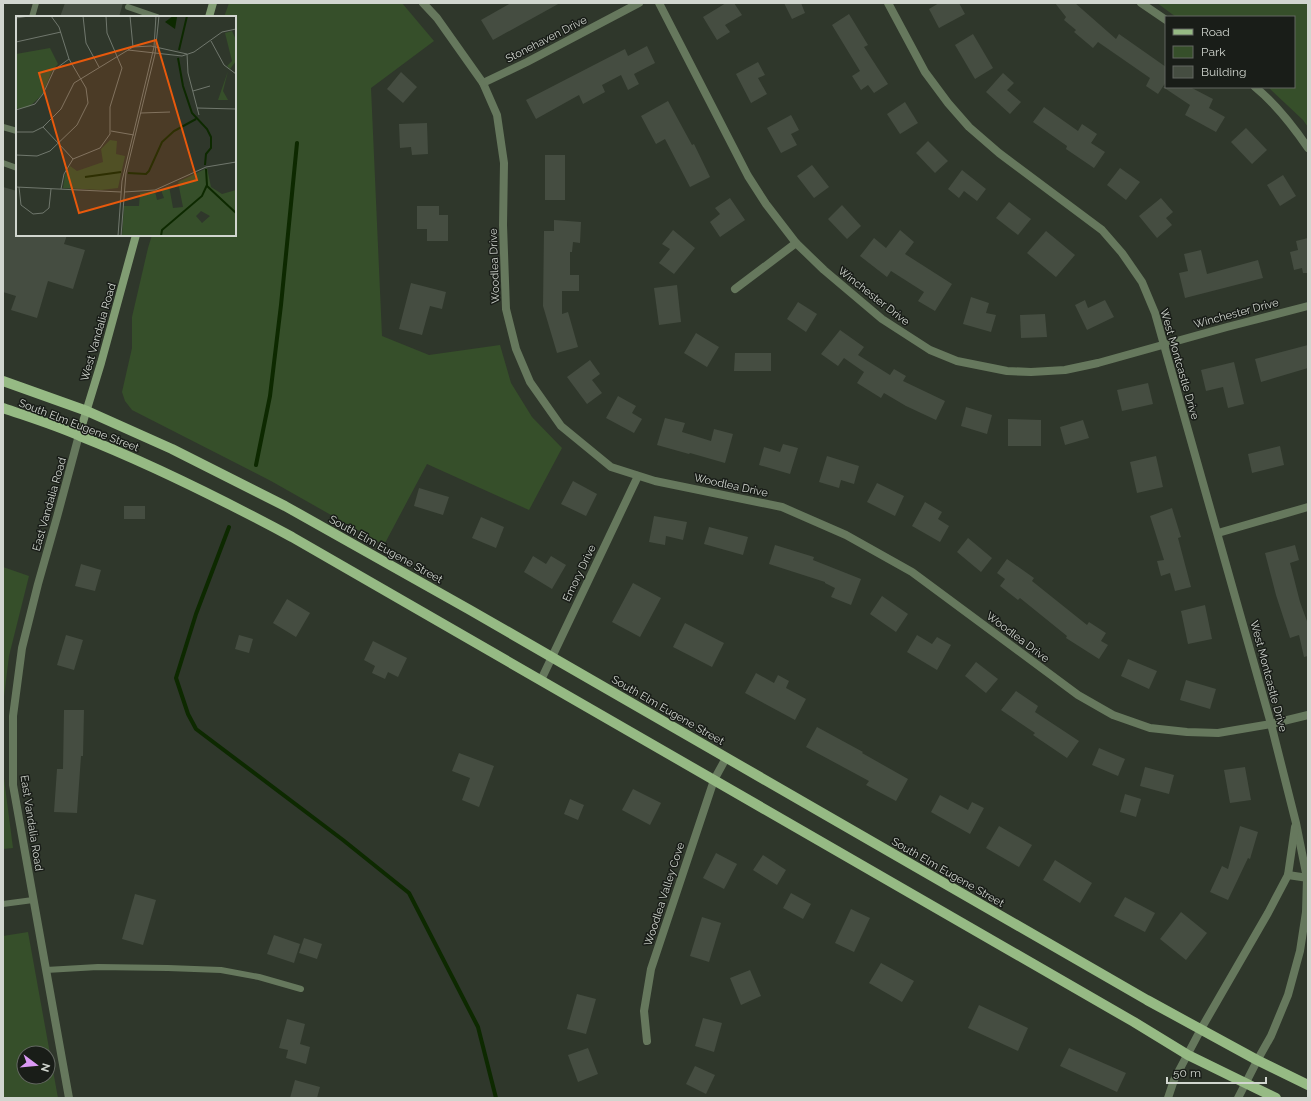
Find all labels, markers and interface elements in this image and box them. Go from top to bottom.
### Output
street label: Stonehaven Drive [503,13,589,66]
inset map [16,16,236,236]
legend [1165,16,1295,88]
text: Road [1201,25,1230,39]
text: Park [1201,45,1226,59]
text: Building [1201,65,1247,79]
street label: Woodlea Drive [487,228,502,304]
street label: Winchester Drive [835,264,912,329]
street label: West Vandalia Road [78,281,119,383]
street label: Winchester Drive [1192,296,1280,331]
street label: West Montcastle Drive [1157,307,1202,422]
street label: South Elm Eugene Street [17,396,141,455]
street label: East Vandalia Road [30,456,69,552]
street label: Woodlea Drive [693,471,770,500]
street label: South Elm Eugene Street [327,513,445,586]
street label: Emory Drive [560,542,599,604]
street label: Woodlea Drive [984,610,1052,666]
street label: West Montcastle Drive [1247,619,1290,734]
street label: South Elm Eugene Street [609,673,727,748]
street label: East Vandalia Road [18,774,46,872]
street label: South Elm Eugene Street [889,835,1007,910]
street label: Woodlea Valley Cove [642,840,688,948]
north arrow [16,1045,56,1085]
scale bar [1167,1059,1266,1085]
text: N [38,1062,53,1073]
text: 50 m [1173,1066,1201,1080]

